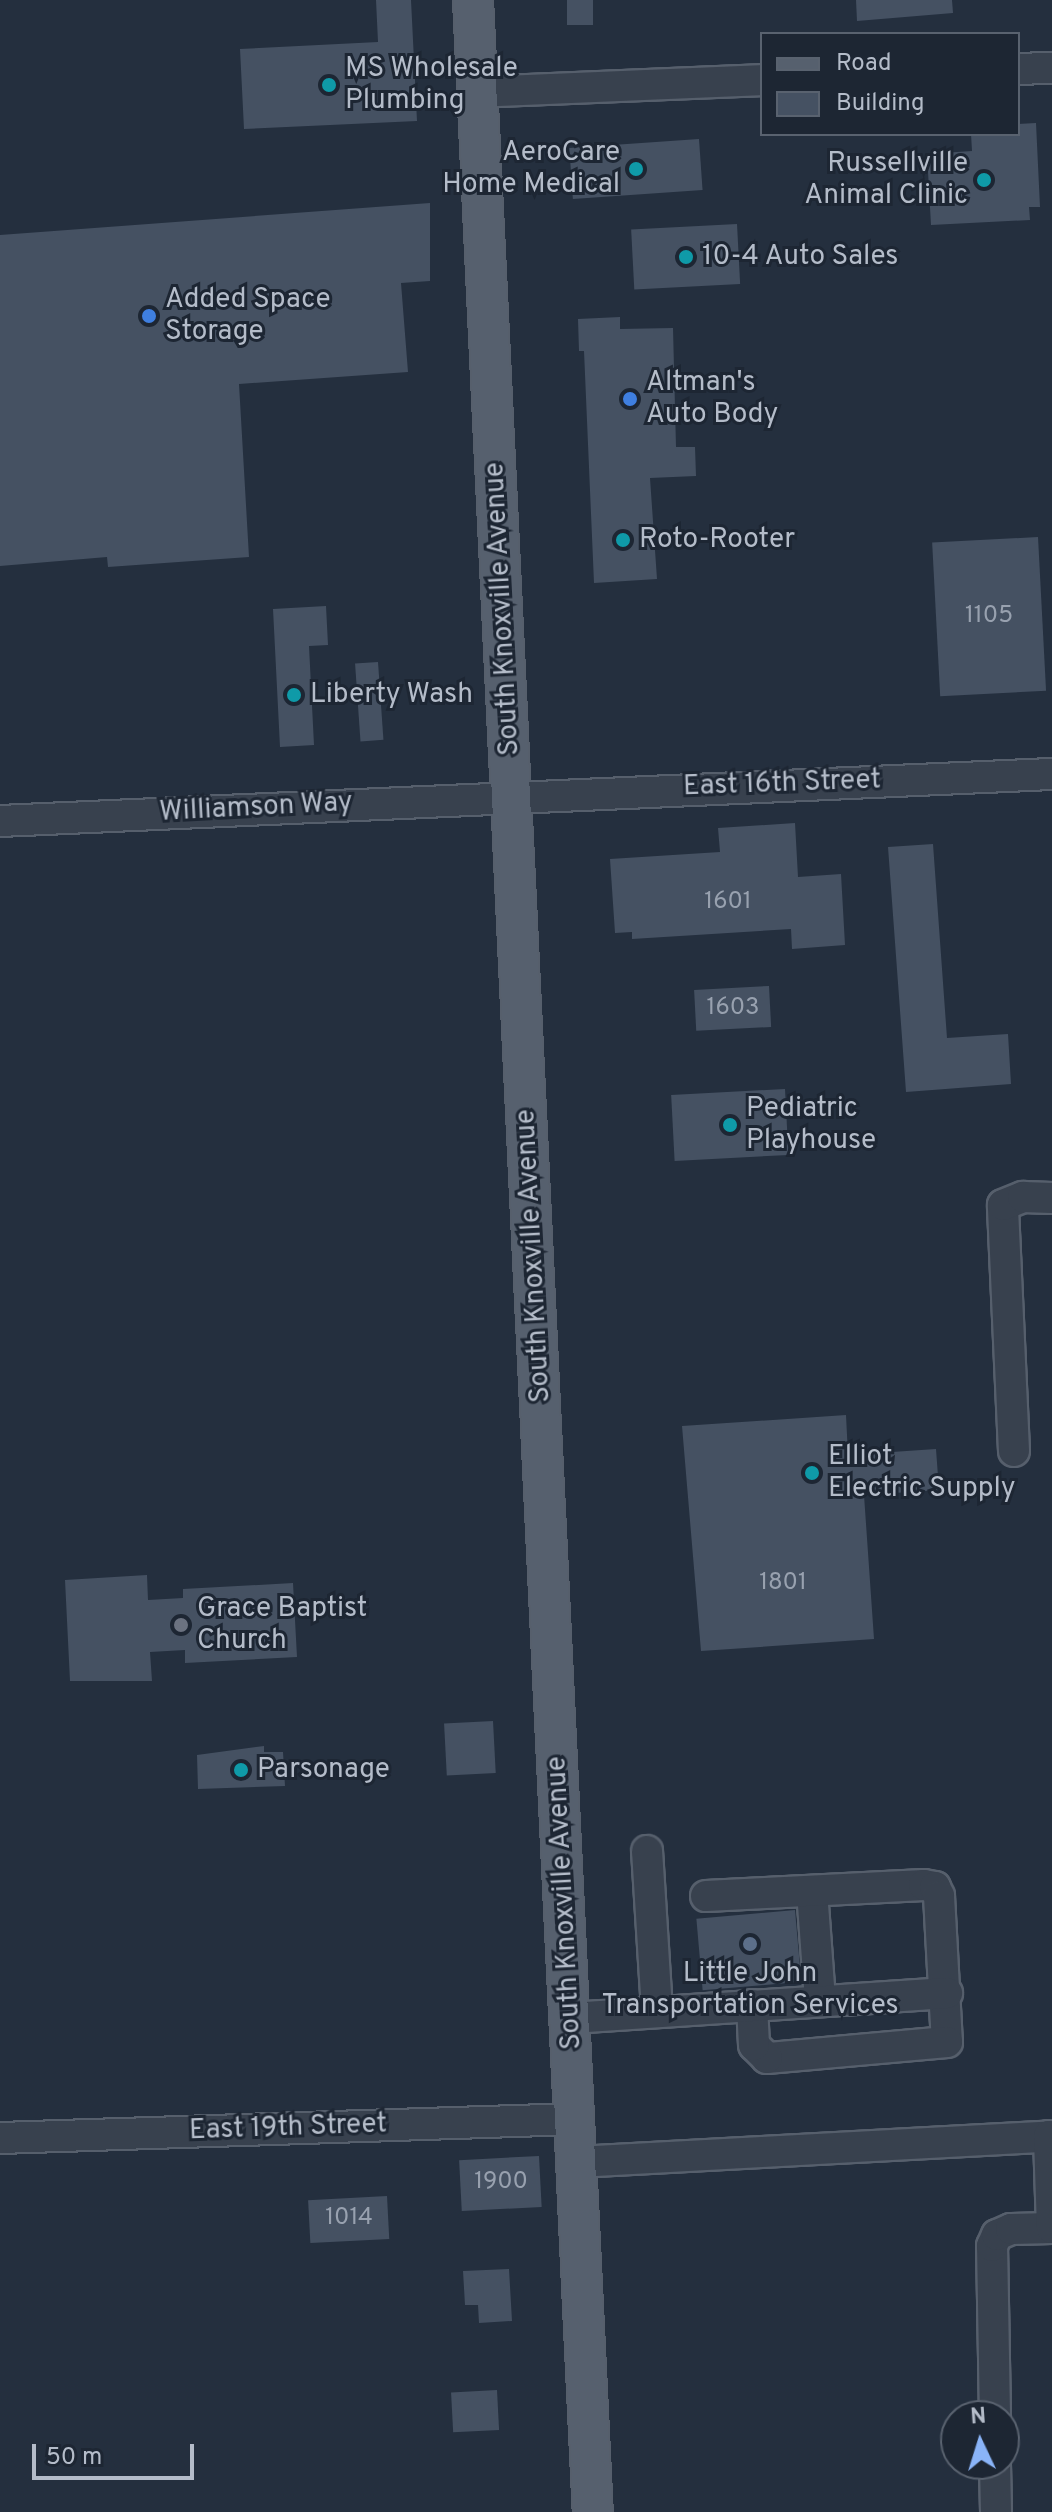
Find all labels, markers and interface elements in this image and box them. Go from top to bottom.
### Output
legend [760,32,1020,136]
text: Road [836,49,892,79]
place label: MS Wholesale Plumbing [345,52,518,118]
marker: MS Wholesale Plumbing [320,76,338,94]
text: Building [836,89,925,119]
place label: AeroCare Home Medical [442,136,620,202]
place label: Russellville Animal Clinic [804,147,968,213]
marker: AeroCare Home Medical [627,160,645,178]
marker: Russellville Animal Clinic [975,171,993,189]
place label: 10-4 Auto Sales [702,240,899,274]
marker: 10-4 Auto Sales [677,248,695,266]
place label: Added Space Storage [165,283,331,349]
marker: Added Space Storage [140,307,158,325]
place label: Altman's Auto Body [646,366,778,432]
marker: Altman's Auto Body [621,390,639,408]
street label: South Knoxville Avenue [478,461,528,757]
place label: Roto-Rooter [639,523,795,557]
marker: Roto-Rooter [614,531,632,549]
house number: 1105 [965,603,1013,631]
place label: Liberty Wash [310,678,474,712]
marker: Liberty Wash [285,686,303,704]
street label: East 16th Street [682,764,882,804]
street label: Williamson Way [158,786,354,830]
house number: 1601 [704,889,752,917]
house number: 1603 [706,995,760,1023]
place label: Pediatric Playhouse [746,1092,876,1158]
street label: South Knoxville Avenue [509,1108,559,1404]
marker: Pediatric Playhouse [721,1116,739,1134]
place label: Elliot Electric Supply [828,1440,1016,1506]
marker: Elliot Electric Supply [803,1464,821,1482]
house number: 1801 [759,1570,807,1598]
place label: Grace Baptist Church [197,1592,367,1658]
marker: Grace Baptist Church [172,1616,190,1634]
place label: Parsonage [257,1753,390,1787]
street label: South Knoxville Avenue [540,1755,590,2051]
marker: Parsonage [232,1761,250,1779]
marker: Little John Transportation Services [741,1935,759,1953]
place label: Little John Transportation Services [601,1957,899,2023]
street label: East 19th Street [188,2108,388,2148]
house number: 1900 [474,2169,528,2197]
house number: 1014 [325,2205,373,2233]
north arrow [940,2400,1020,2480]
text: N [970,2404,987,2432]
scale bar [36,2428,198,2478]
text: 50 m [46,2443,102,2473]

